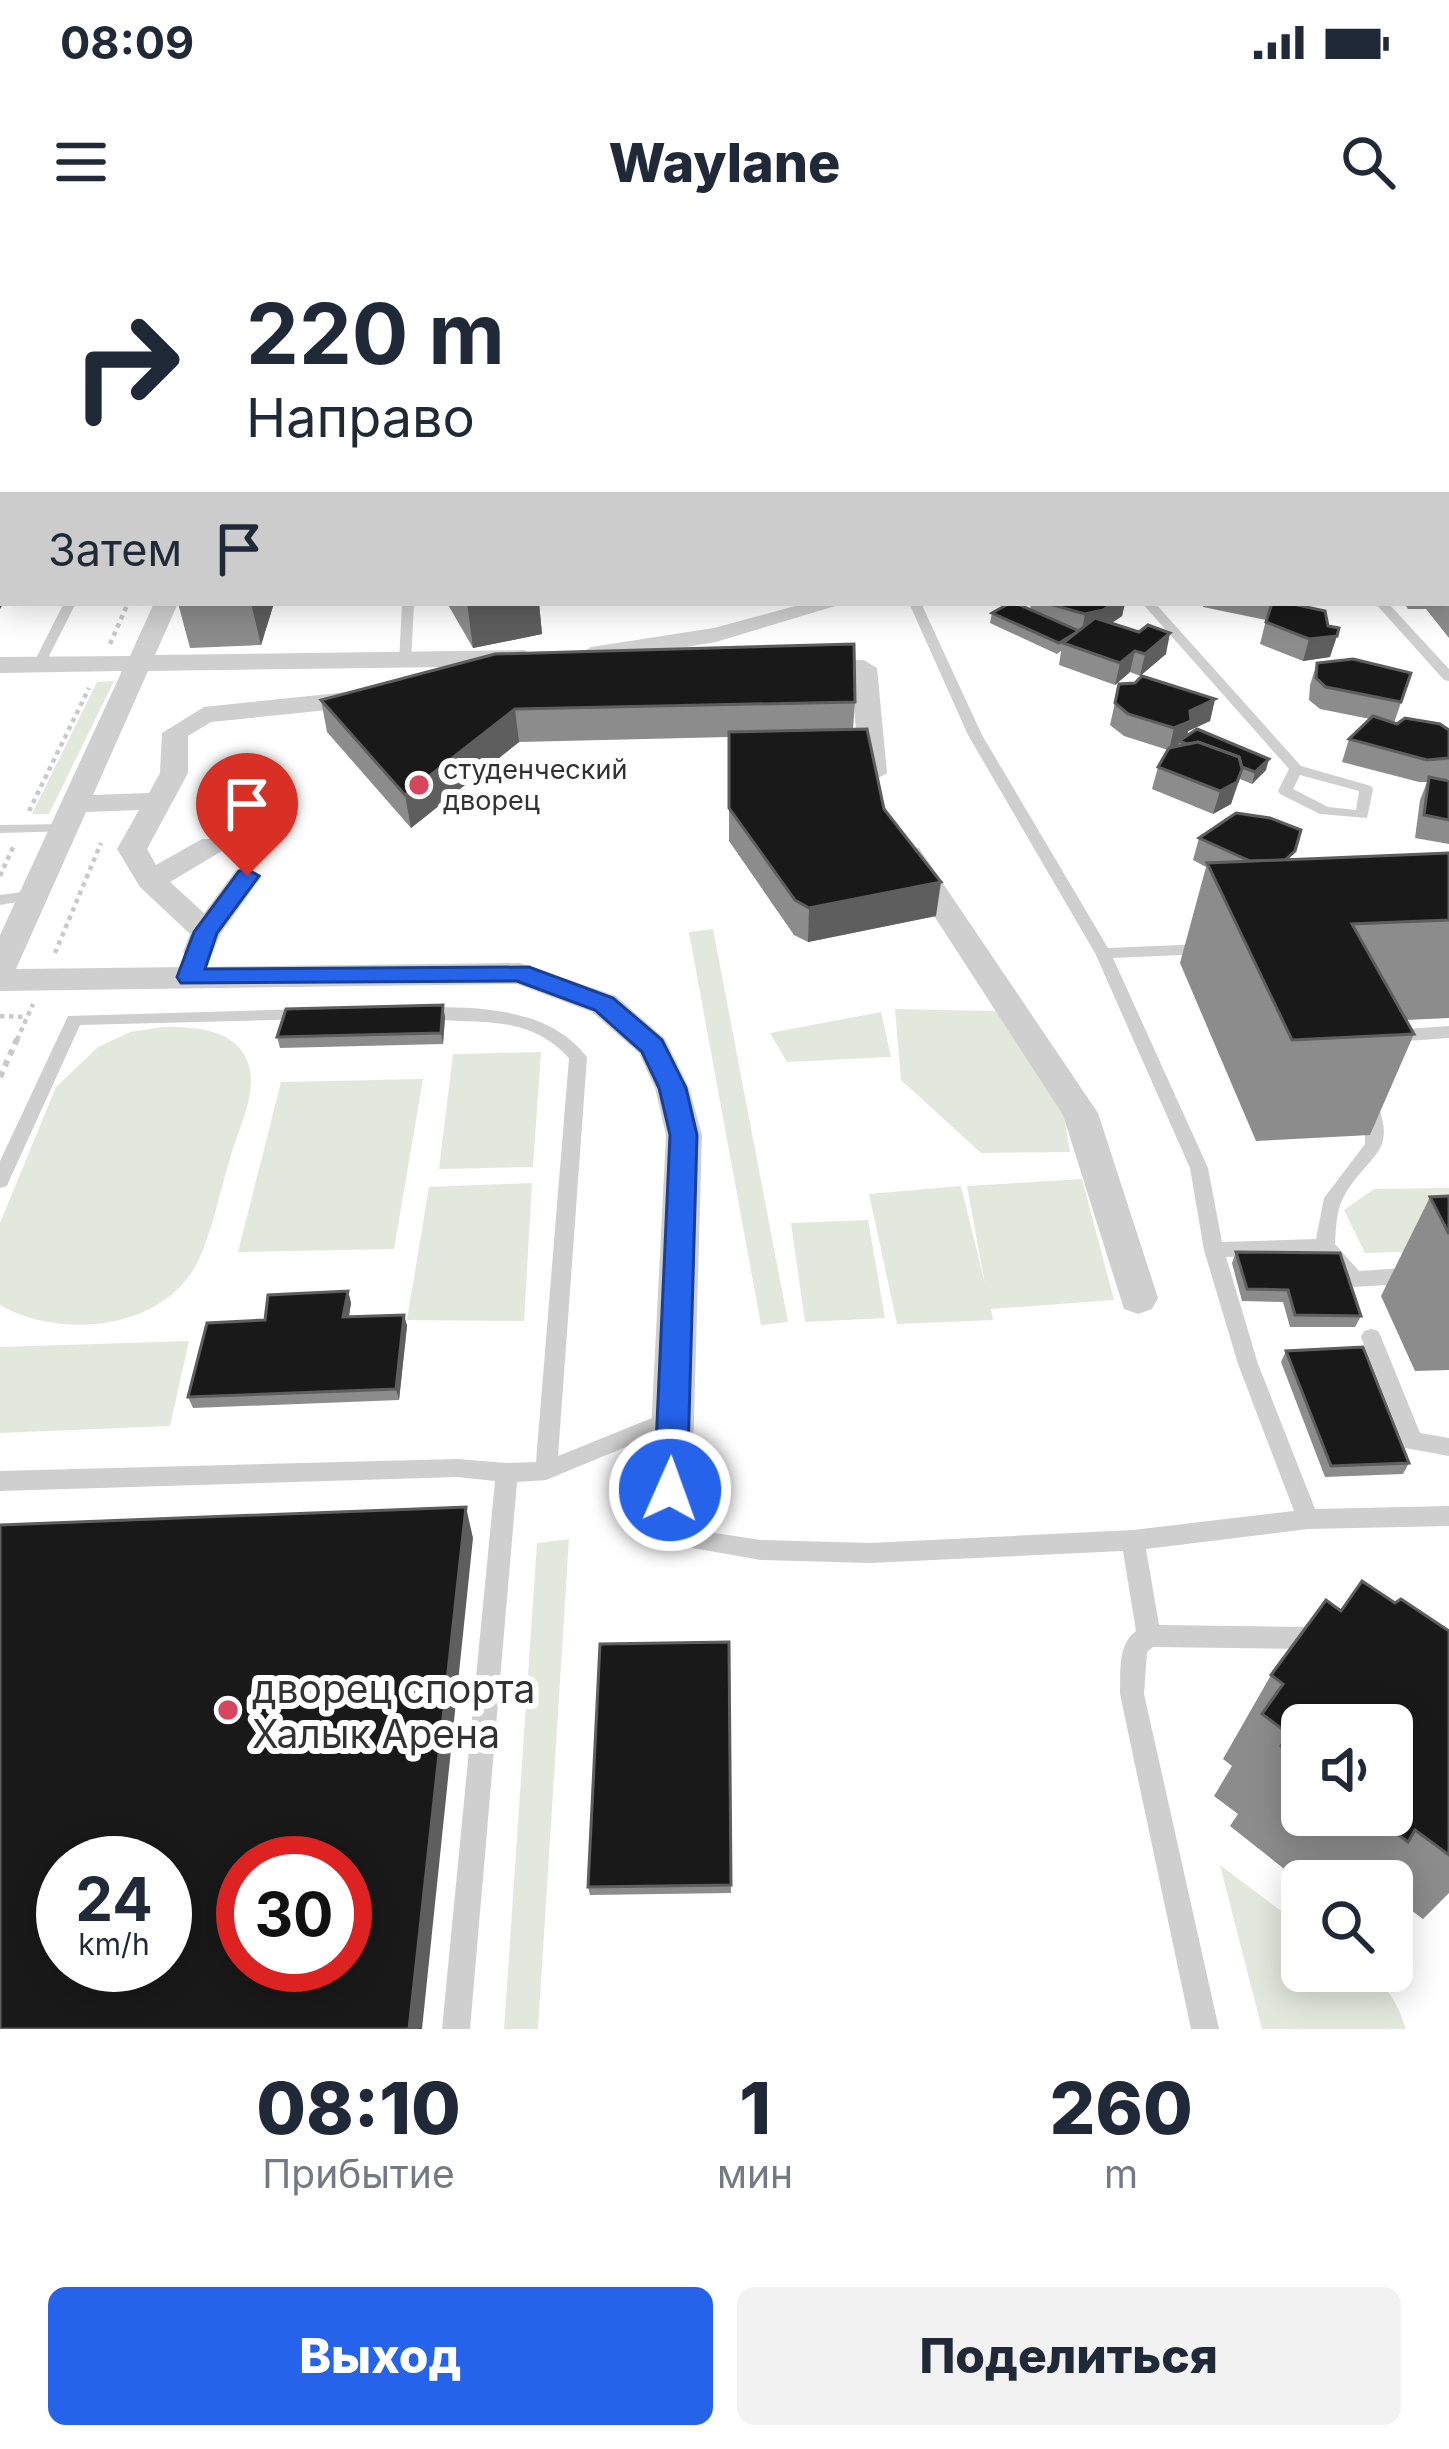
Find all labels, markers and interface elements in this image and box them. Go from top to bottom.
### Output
text: 08:09 [60,15,194,70]
icon: menu [48,129,114,195]
icon: search [1335,129,1401,195]
text: Waylane [609,130,840,195]
text: 220 m [246,283,505,384]
icon: right [48,288,204,444]
text: Направо [246,385,475,450]
icon: arrive [206,516,272,582]
text: Затем [48,522,182,577]
pin [196,753,298,876]
place label: студенческий дворец [443,753,627,817]
icon: arrive [214,771,280,837]
marker: студенческий дворец [406,772,432,798]
position arrow [607,1427,733,1553]
place label: дворец спорта Халык Арена [252,1665,535,1757]
marker: дворец спорта Халык Арена [215,1697,241,1723]
map controls [1281,1704,1413,1992]
button: sound [1281,1704,1413,1836]
speed limit sign: 30 [216,1836,372,1992]
button: search [1281,1860,1413,1992]
text: 24 [75,1863,153,1935]
text: km/h [78,1926,150,1962]
text: 08:10 [256,2064,461,2151]
text: 1 [739,2064,771,2151]
text: 260 [1049,2064,1193,2151]
text: Прибытие [262,2150,455,2197]
text: мин [717,2150,793,2197]
text: m [1104,2150,1138,2197]
button: Выход [48,2287,713,2425]
button: Поделиться [737,2287,1401,2425]

